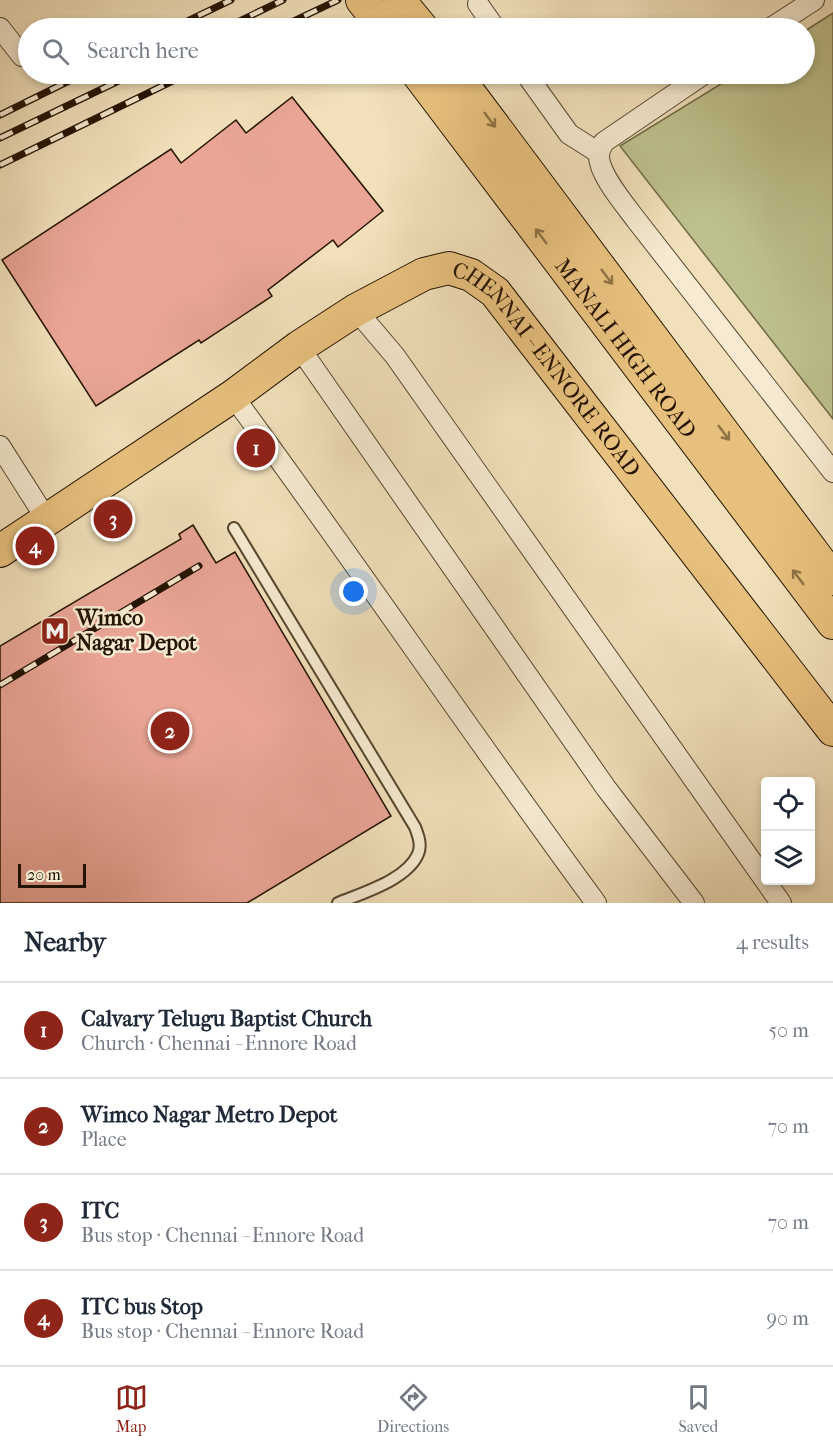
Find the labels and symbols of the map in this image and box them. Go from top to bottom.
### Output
one-way arrow [484,112,497,128]
one-way arrow [535,229,548,245]
street label: MANALI HIGH ROAD [549,253,702,443]
street label: CHENNAI - ENNORE ROAD [449,257,646,482]
one-way arrow [601,268,613,284]
one-way arrow [717,424,730,440]
pin: 1 [236,426,276,470]
pin: 3 [94,496,132,542]
pin: 4 [15,524,54,568]
one-way arrow [791,569,804,585]
your location [339,577,368,606]
place label: Wimco Nagar Depot [75,605,198,656]
metro station icon: Wimco Nagar Depot [39,615,71,647]
pin: 2 [150,708,190,754]
scale bar [18,861,86,888]

